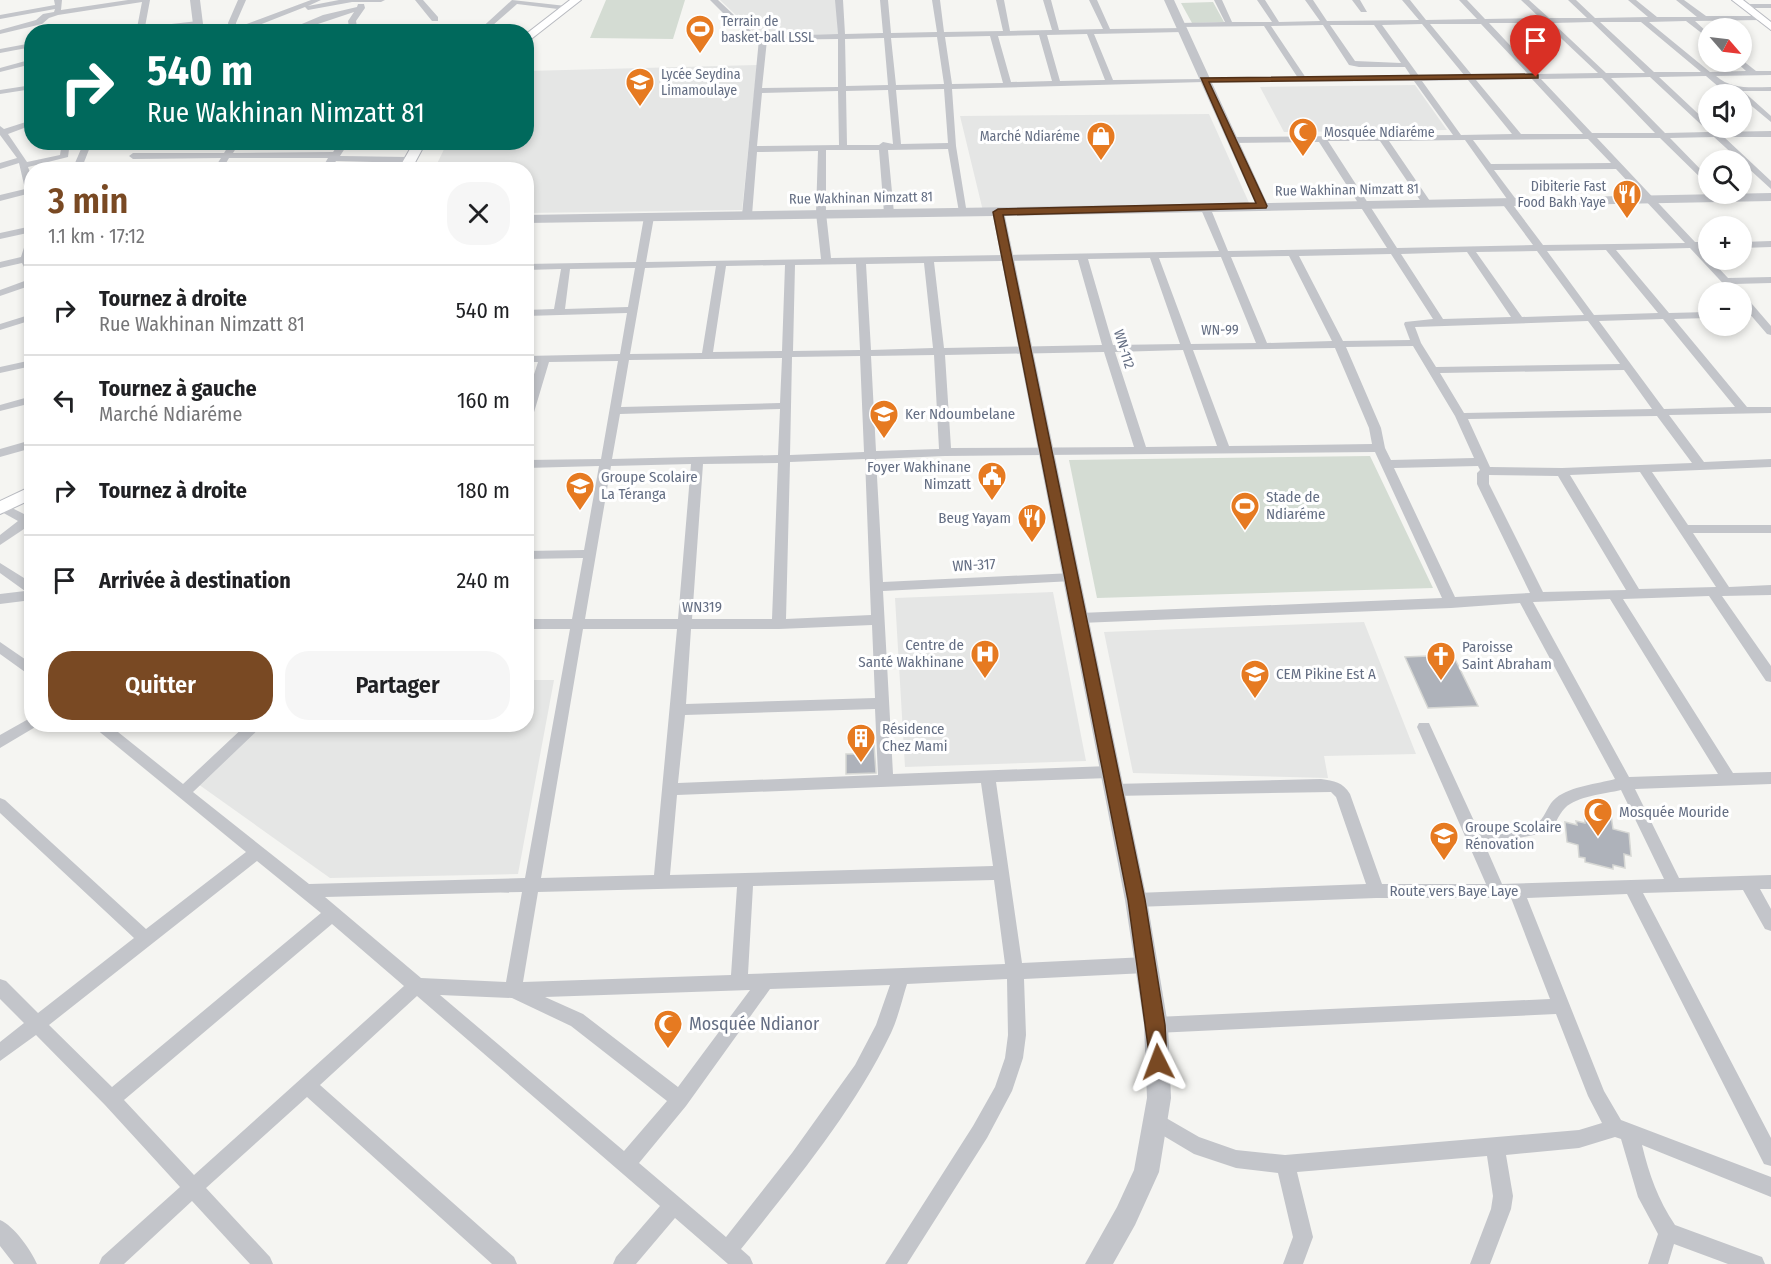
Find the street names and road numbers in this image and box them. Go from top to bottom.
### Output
street label: Rue Wakhinan Nimzatt 81 [1275,180,1419,200]
street label: Rue Wakhinan Nimzatt 81 [789,188,933,208]
street label: WN-99 [1201,321,1239,339]
street label: WN-112 [1110,327,1138,371]
street label: WN-317 [952,555,996,575]
street label: WN319 [682,598,722,616]
street label: Route vers Baye Laye [1390,882,1518,900]

